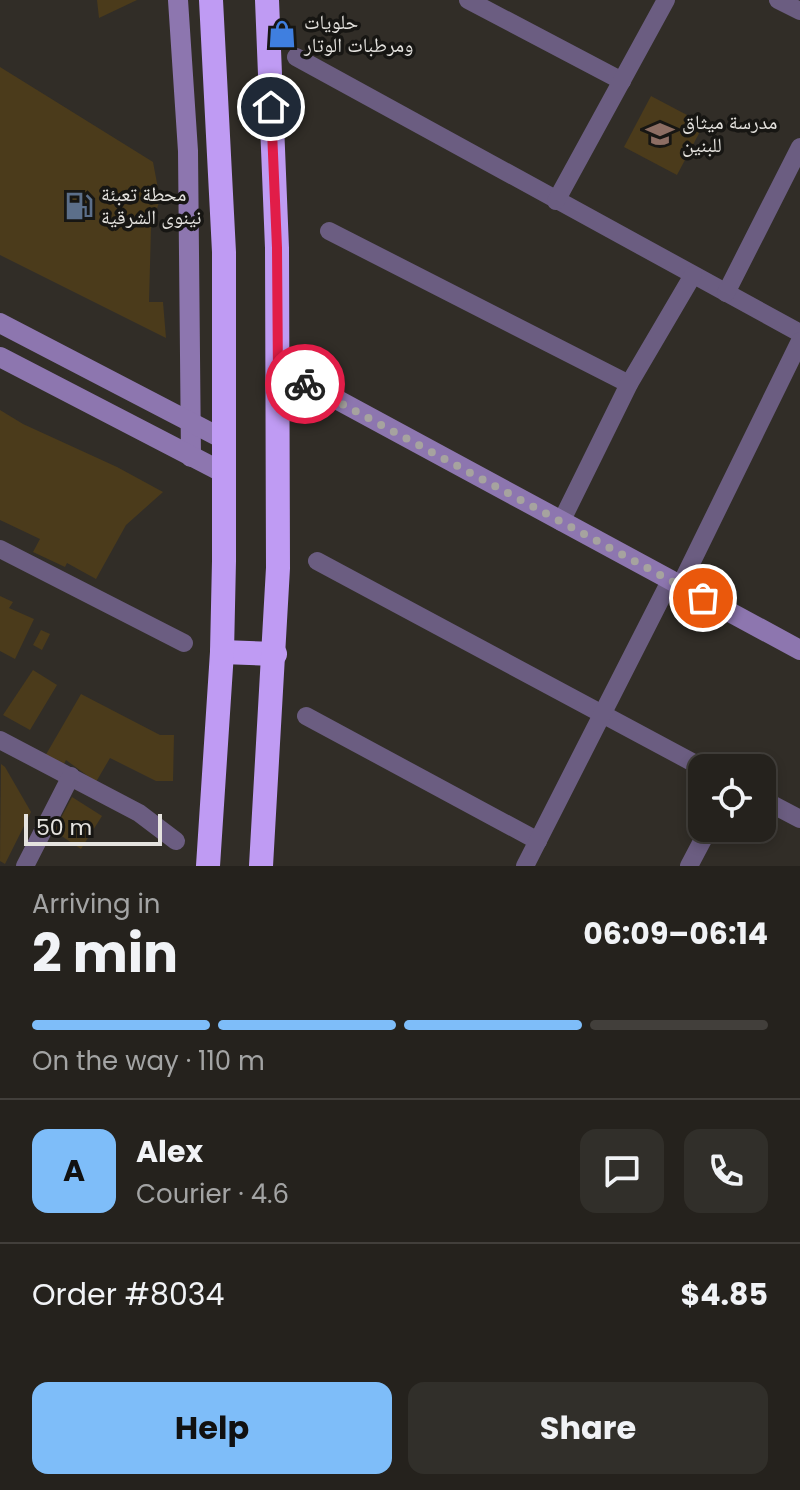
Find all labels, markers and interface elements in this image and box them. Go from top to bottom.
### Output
place label: حلويات ومرطبات الوتار [303,8,413,59]
shop icon: حلويات ومرطبات الوتار [267,19,297,49]
pin [237,73,305,141]
icon: home [249,85,293,129]
place label: مدرسة ميثاق للبنين [682,108,777,159]
school or university icon: مدرسة ميثاق للبنين [645,119,675,149]
place label: محطة تعبئة نينوى الشرقية [101,180,202,231]
fuel station icon: محطة تعبئة نينوى الشرقية [64,191,94,221]
courier [265,344,345,424]
icon: bike [283,362,327,406]
pin [669,564,737,632]
icon: bag [681,576,725,620]
map controls [688,754,776,842]
button: locate [688,754,776,842]
scale bar [24,810,162,846]
text: 50 m [36,812,92,843]
text: Arriving in [32,886,161,922]
text: 06:09–06:14 [583,912,768,955]
text: 2 min [32,917,178,990]
text: On the way · 110 m [32,1043,265,1079]
button: chat [580,1129,664,1213]
button: phone [684,1129,768,1213]
text: Alex [136,1130,203,1173]
text: A [63,1149,85,1192]
text: Courier · 4.6 [136,1176,289,1212]
text: Order #8034 [32,1273,224,1316]
text: $4.85 [681,1273,768,1316]
button: Help [32,1382,392,1474]
button: Share [408,1382,768,1474]

